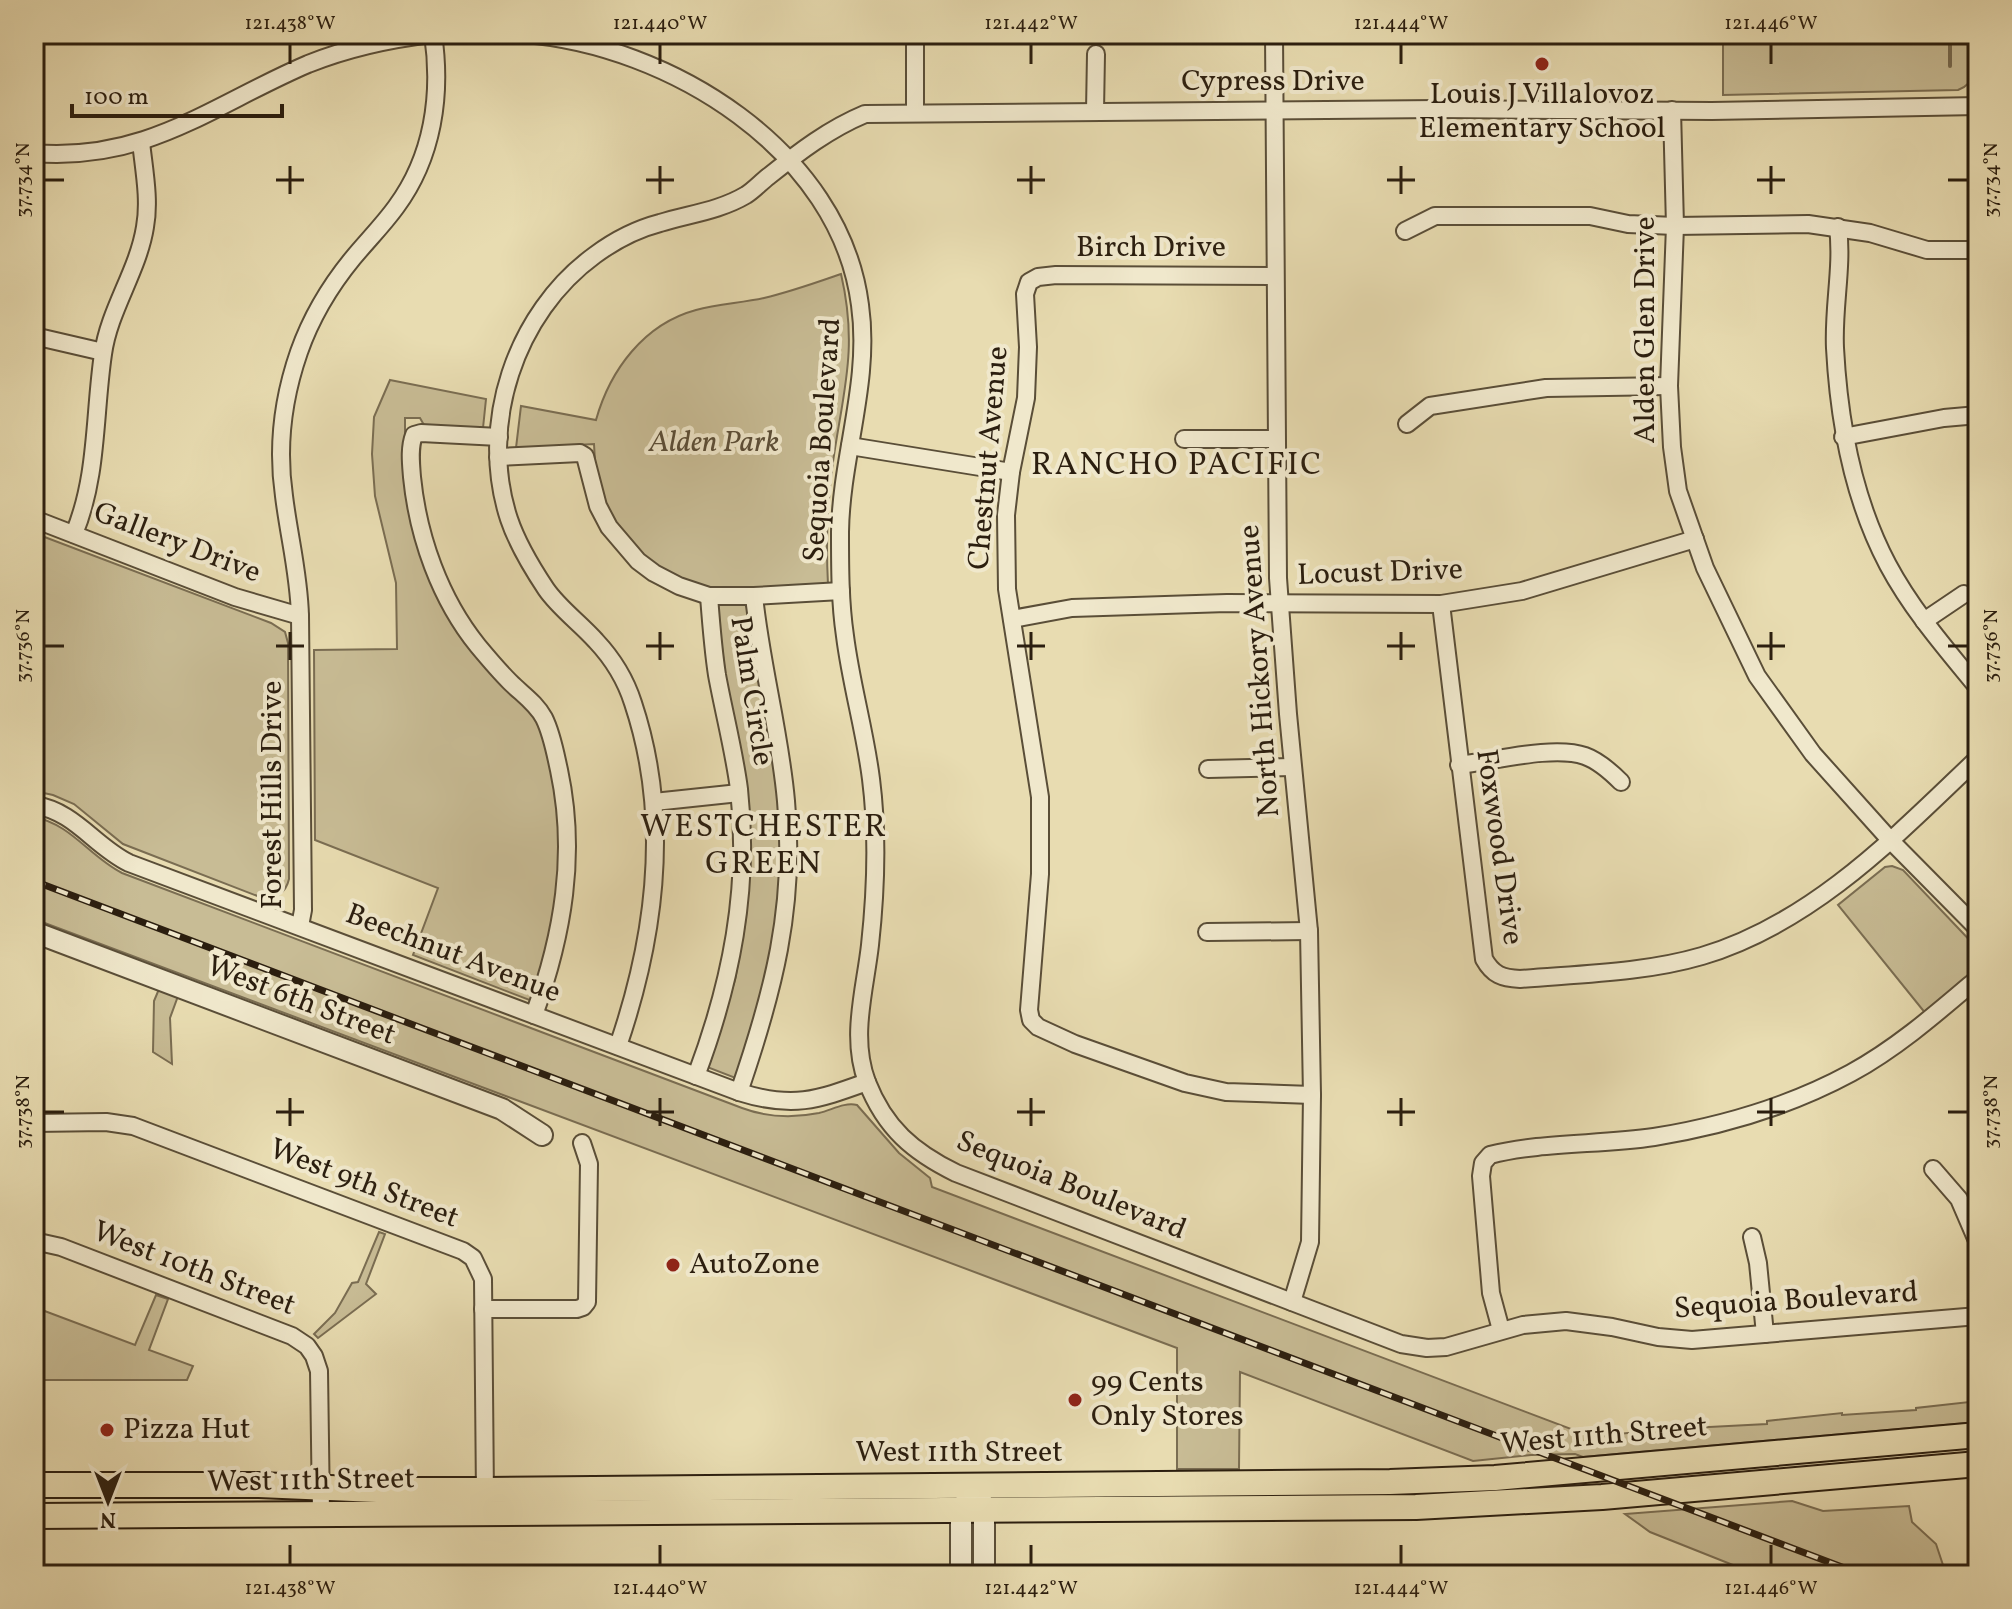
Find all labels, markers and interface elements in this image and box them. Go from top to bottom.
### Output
text: 121.438°W [244,10,336,38]
text: 121.440°W [613,10,707,38]
text: 121.442°W [984,10,1078,38]
text: 121.444°W [1354,10,1448,38]
text: 121.446°W [1724,10,1818,38]
marker: Louis J Villalovoz Elementary School [1533,55,1551,73]
street label: Cypress Drive [1181,61,1365,103]
scale bar [72,68,282,118]
place label: Louis J Villalovoz Elementary School [1419,74,1665,150]
text: 100 m [84,81,149,115]
text: 37.734°N [10,142,38,218]
text: 37.734°N [1978,142,2006,218]
street label: Alden Glen Drive [1625,216,1667,444]
street label: Birch Drive [1076,227,1226,269]
street label: Sequoia Boulevard [794,316,852,564]
street label: Chestnut Avenue [958,344,1020,572]
park label: Alden Park [648,422,779,464]
district label: RANCHO PACIFIC [1031,444,1323,488]
street label: Gallery Drive [87,492,267,594]
street label: North Hickory Avenue [1229,523,1291,819]
street label: Locust Drive [1296,549,1464,597]
text: 37.736°N [10,609,38,683]
text: 37.736°N [1978,609,2006,683]
street label: Palm Circle [718,613,784,769]
street label: Forest Hills Drive [252,680,294,910]
street label: Foxwood Drive [1464,746,1534,948]
district label: WESTCHESTER GREEN [640,806,888,887]
street label: Beechnut Avenue [339,894,567,1014]
street label: West 6th Street [200,946,402,1056]
text: 37.738°N [10,1075,38,1149]
text: 37.738°N [1978,1075,2006,1149]
street label: Sequoia Boulevard [950,1121,1192,1251]
street label: West 9th Street [263,1129,465,1239]
street label: West 10th Street [87,1211,301,1327]
place label: AutoZone [689,1244,820,1286]
marker: AutoZone [664,1256,682,1274]
street label: Sequoia Boulevard [1672,1272,1920,1330]
place label: 99 Cents Only Stores [1091,1362,1244,1438]
marker: 99 Cents Only Stores [1066,1391,1084,1409]
street label: West 11th Street [1499,1406,1709,1466]
place label: Pizza Hut [123,1409,251,1451]
marker: Pizza Hut [98,1421,116,1439]
street label: West 11th Street [855,1432,1063,1474]
street label: West 11th Street [207,1458,415,1504]
north arrow [68,1461,148,1541]
text: N [100,1503,116,1534]
text: 121.438°W [244,1575,336,1603]
text: 121.440°W [613,1575,707,1603]
text: 121.442°W [984,1575,1078,1603]
text: 121.444°W [1354,1575,1448,1603]
text: 121.446°W [1724,1575,1818,1603]

